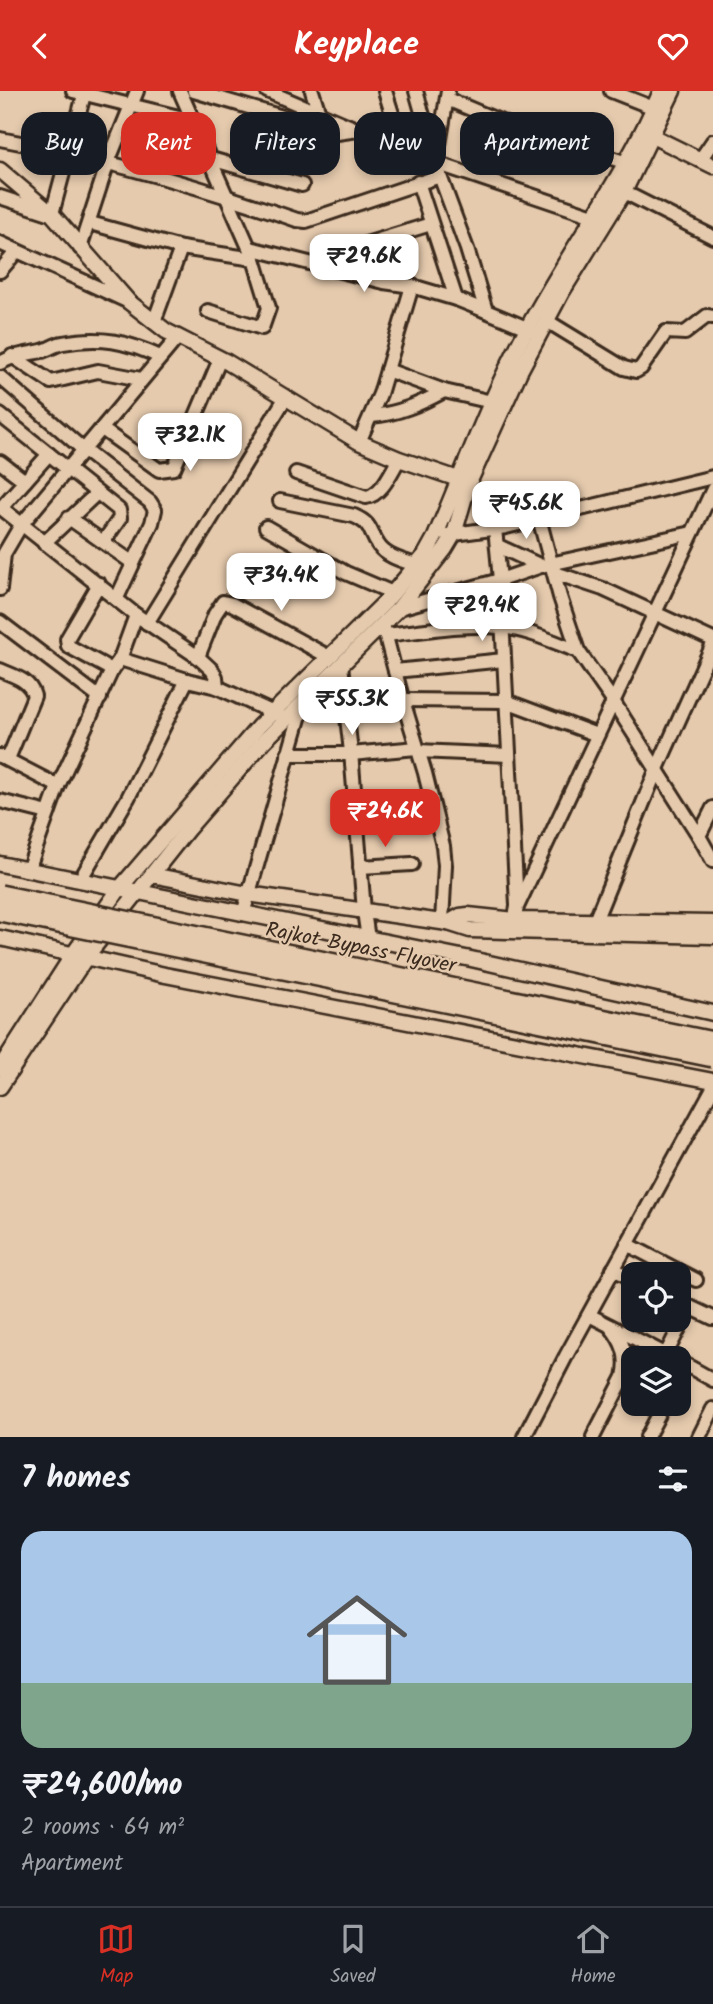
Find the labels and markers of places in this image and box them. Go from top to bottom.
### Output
pin: ₹29.6K [307,235,421,294]
pin: ₹32.1K [133,413,247,473]
pin: ₹45.6K [469,482,583,541]
pin: ₹34.4K [224,553,338,613]
pin: ₹29.4K [425,583,539,643]
pin: ₹55.3K [295,677,409,737]
pin: ₹24.6K [328,789,442,849]

